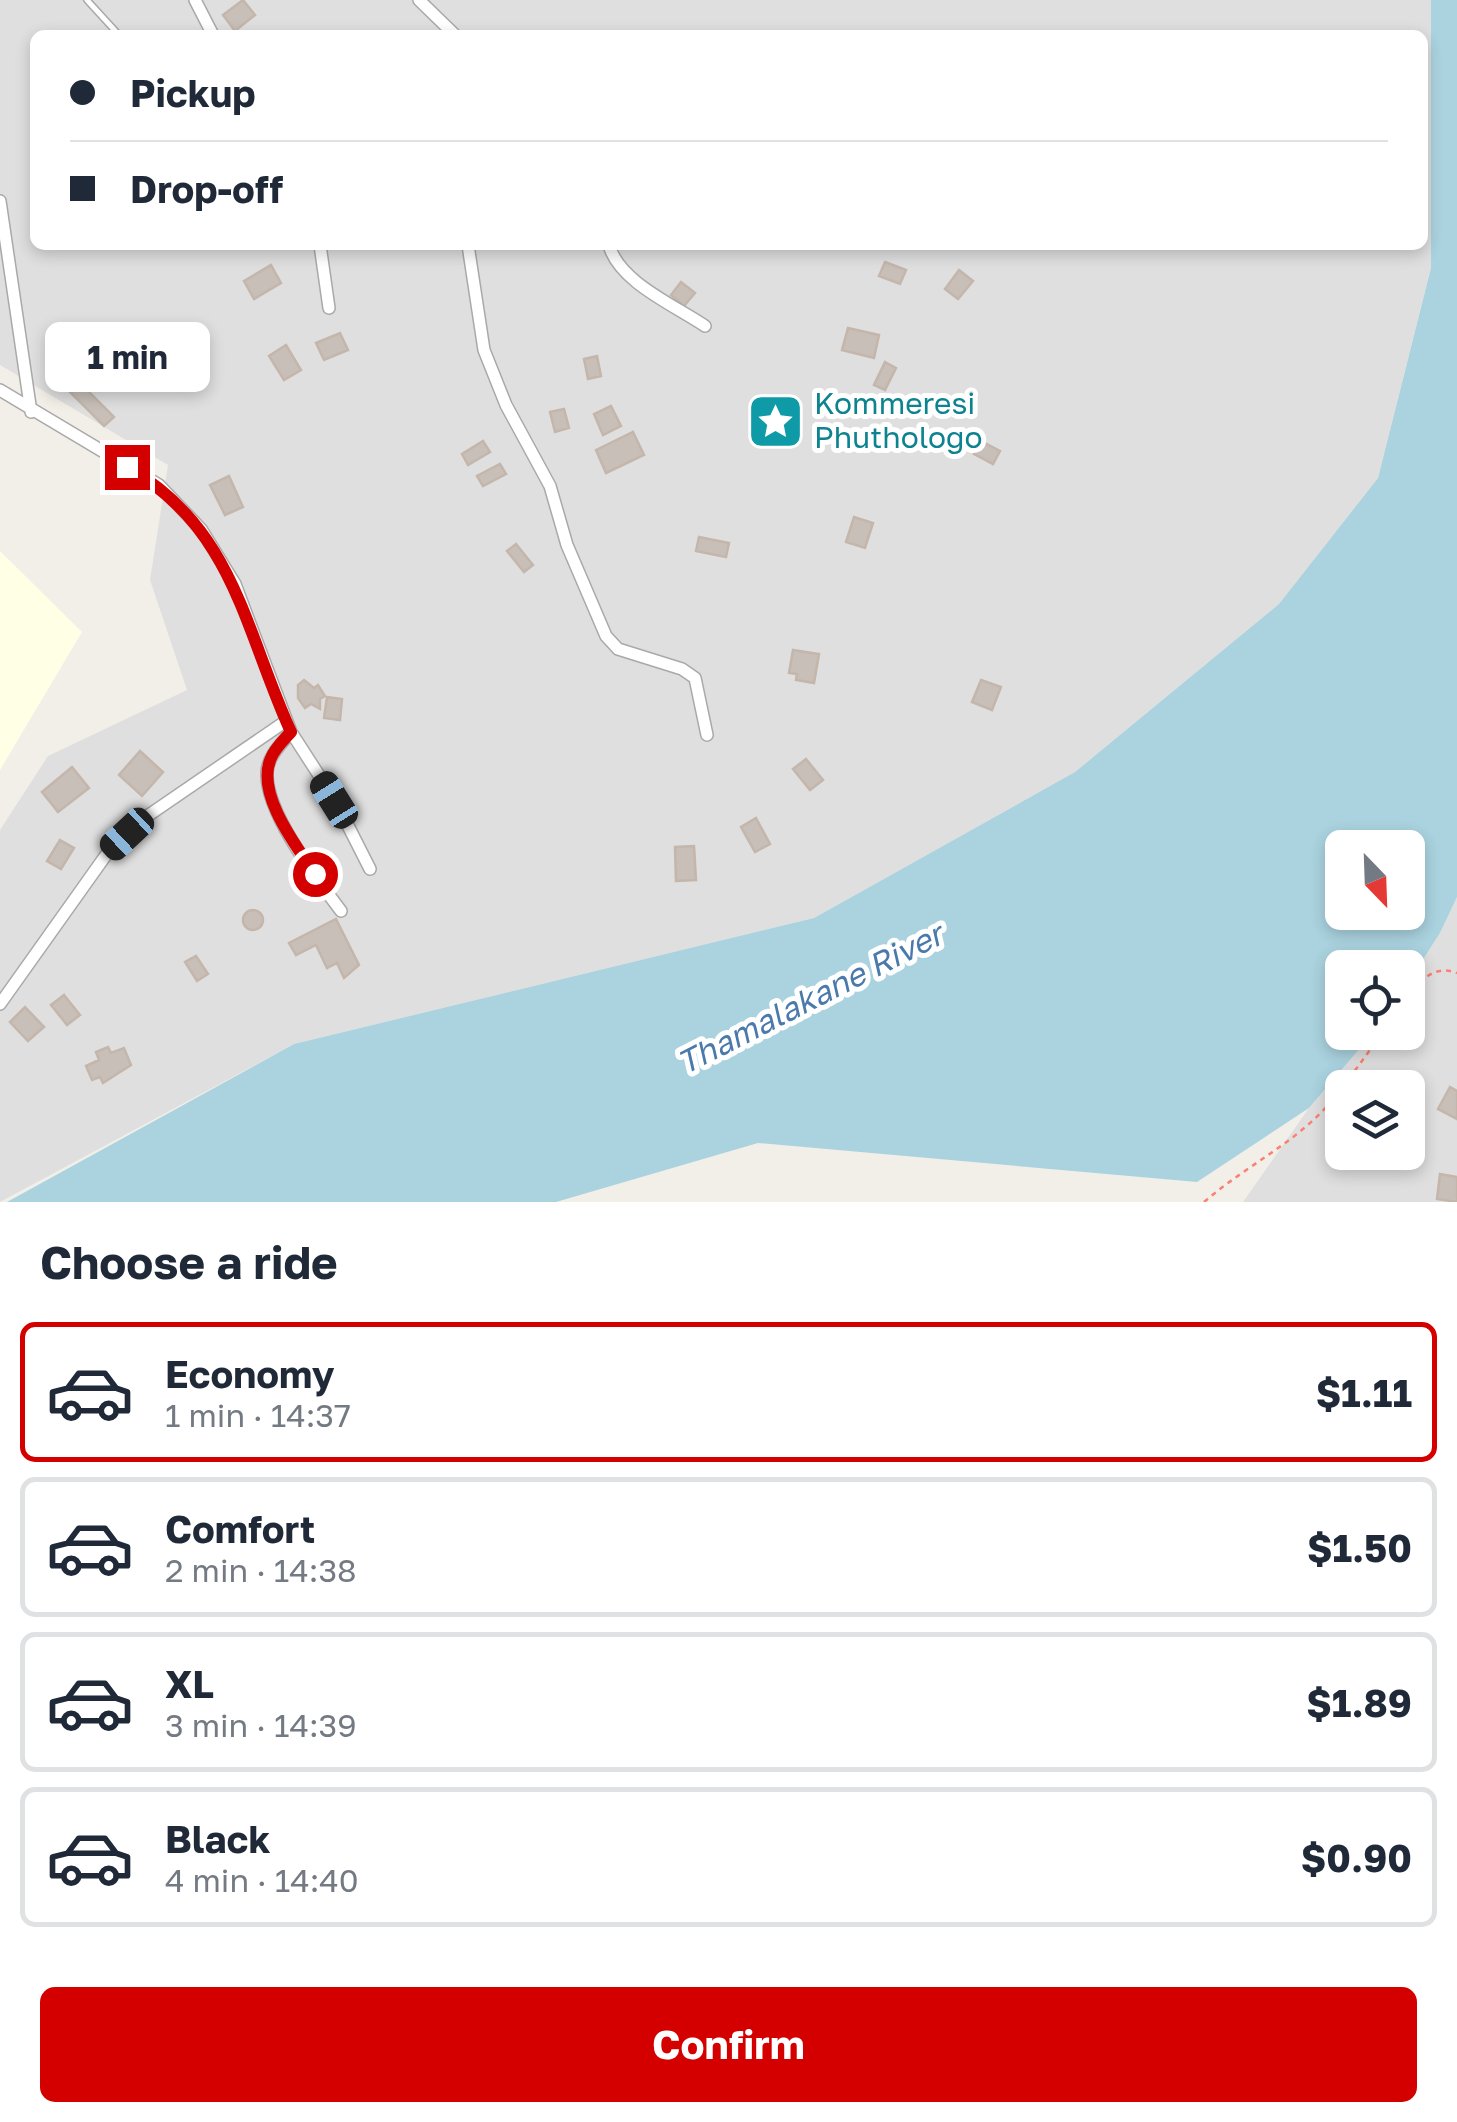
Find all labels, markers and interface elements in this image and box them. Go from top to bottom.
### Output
text: Pickup [130,70,256,115]
text: Drop-off [130,166,283,211]
callout: 1 min [44,322,210,392]
text: 1 min [87,338,168,376]
place label: Kommeresi Phuthologo [814,385,982,455]
place icon: Kommeresi Phuthologo [745,391,805,451]
route end [105,445,150,490]
car [305,767,363,833]
car [95,803,159,865]
north arrow [1325,830,1425,930]
map controls [1325,830,1425,1170]
route start [293,852,338,897]
water label: Thamalakane River [670,913,953,1082]
button: locate [1325,950,1425,1050]
button: layers [1325,1070,1425,1170]
text: Choose a ride [40,1235,338,1289]
icon: car [45,1347,135,1437]
text: Economy [165,1351,334,1396]
text: $1.11 [1316,1370,1412,1415]
text: 1 min · 14:37 [165,1396,351,1434]
icon: car [45,1502,135,1592]
text: Comfort [165,1506,315,1551]
text: $1.50 [1307,1525,1412,1570]
text: 2 min · 14:38 [165,1551,357,1589]
icon: car [45,1657,135,1747]
text: XL [165,1661,214,1706]
text: $1.89 [1306,1680,1412,1725]
text: 3 min · 14:39 [165,1706,357,1744]
icon: car [45,1812,135,1902]
text: Black [165,1816,270,1861]
text: $0.90 [1301,1835,1412,1880]
text: 4 min · 14:40 [165,1861,359,1899]
button: Confirm [40,1987,1417,2102]

